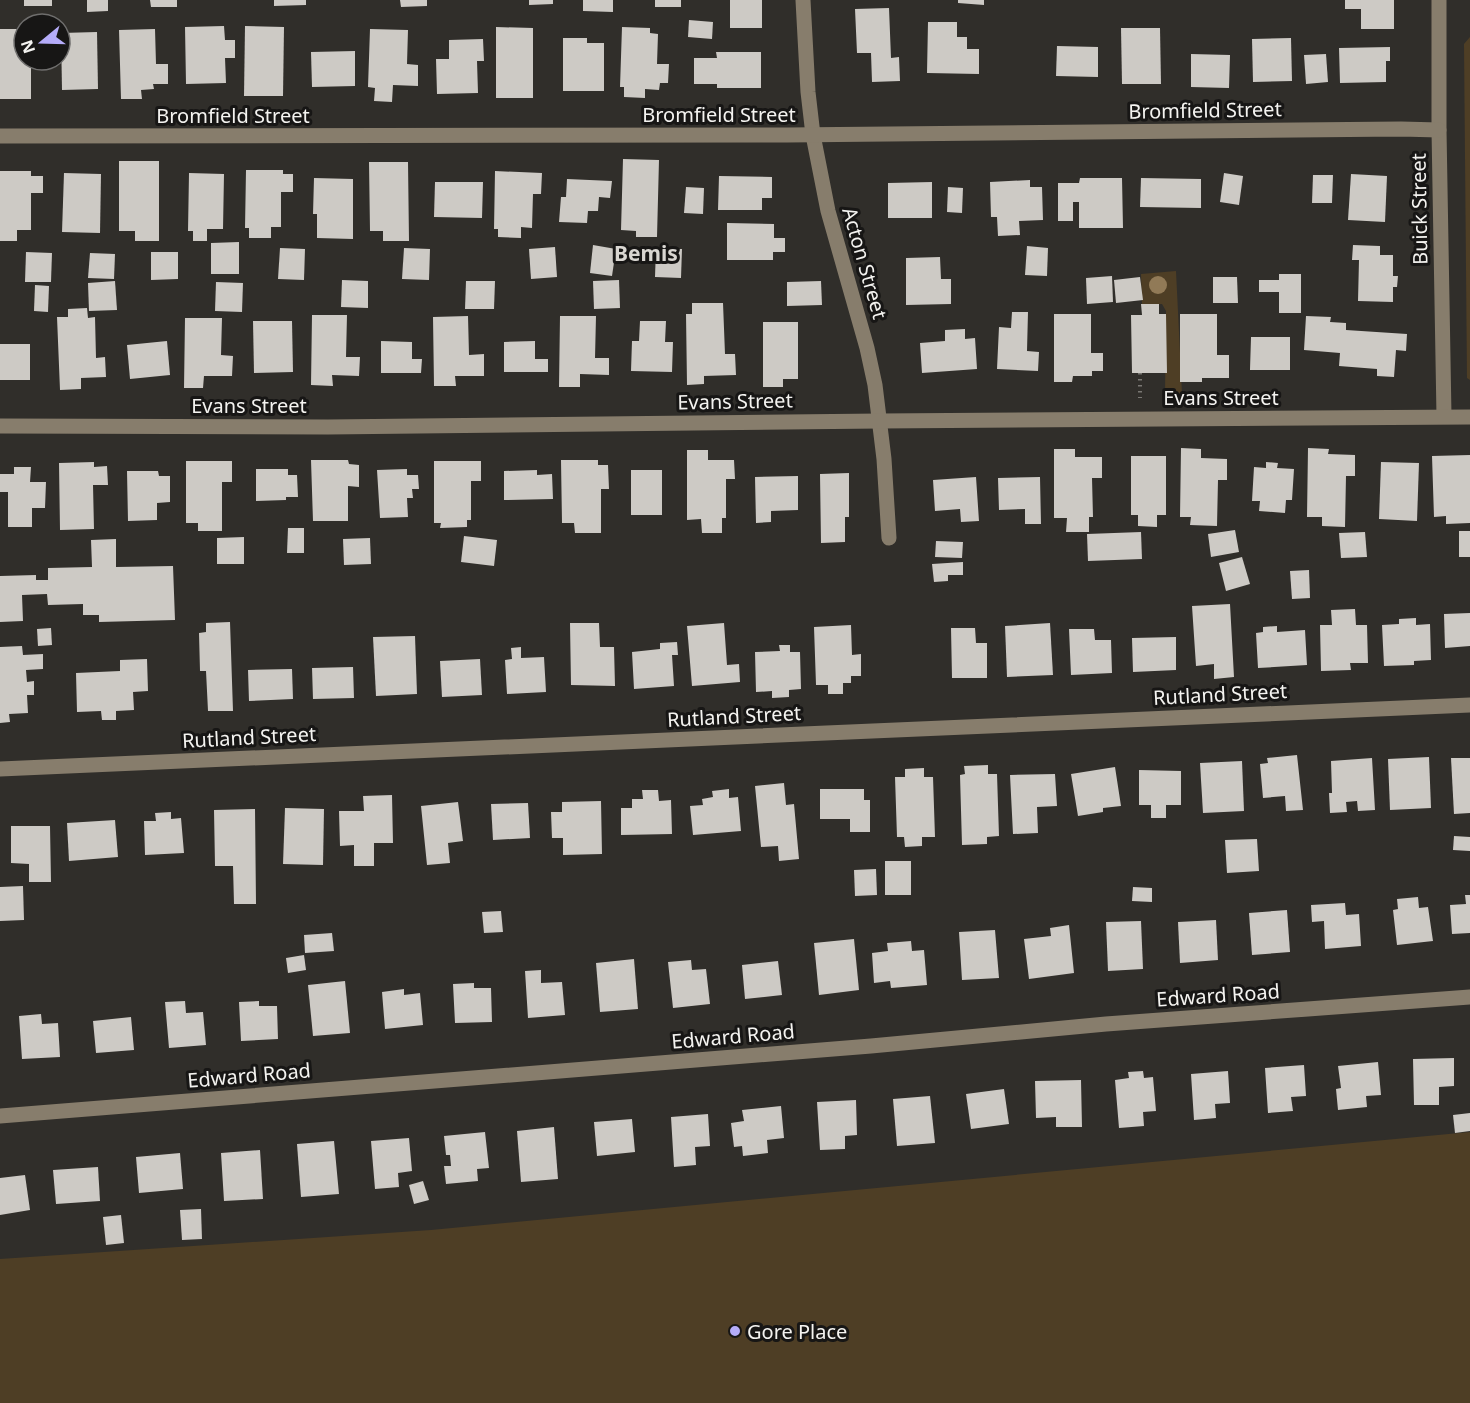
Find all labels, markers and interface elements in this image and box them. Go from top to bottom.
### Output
north arrow [12,12,72,72]
text: N [15,37,40,57]
street label: Bromfield Street [1128,95,1282,125]
street label: Bromfield Street [642,101,796,128]
street label: Bromfield Street [156,102,310,129]
street label: Buick Street [1405,153,1433,265]
street label: Acton Street [836,204,894,322]
district label: Bemis [614,239,678,267]
street label: Evans Street [1163,384,1279,411]
street label: Evans Street [677,386,793,416]
street label: Evans Street [191,392,307,419]
street label: Rutland Street [1152,677,1288,711]
street label: Rutland Street [666,699,802,733]
street label: Rutland Street [181,720,317,754]
street label: Edward Road [1155,977,1281,1013]
street label: Edward Road [670,1017,796,1055]
street label: Edward Road [186,1056,312,1094]
place label: Gore Place [747,1318,847,1345]
marker: Gore Place [728,1324,742,1338]

